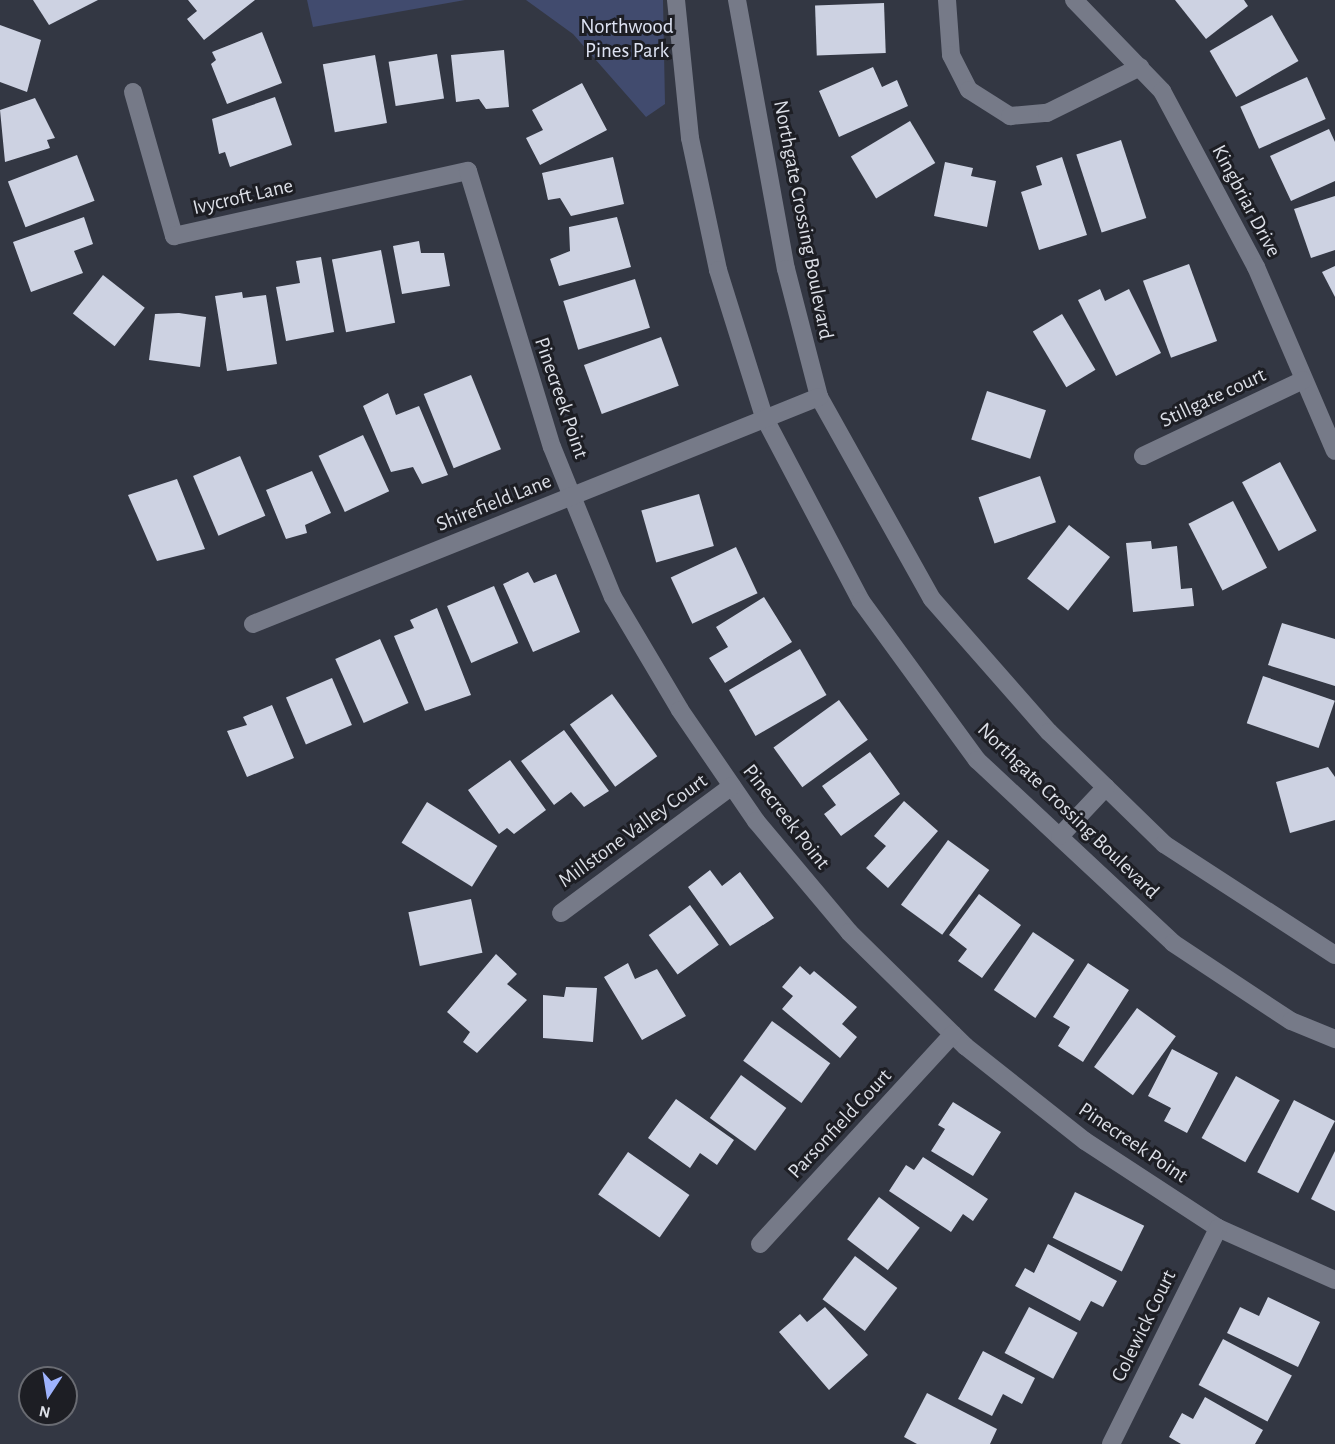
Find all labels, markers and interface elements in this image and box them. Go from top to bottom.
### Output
park label: Northwood Pines Park [580,14,674,64]
street label: Northgate Crossing Boulevard [767,98,839,342]
street label: Kingbriar Drive [1206,141,1286,261]
street label: Ivycroft Lane [190,173,296,221]
street label: Pinecreek Point [528,334,594,462]
street label: Stillgate court [1156,363,1270,433]
street label: Shirefield Lane [433,469,555,537]
street label: Northgate Crossing Boulevard [972,718,1164,904]
street label: Pinecreek Point [737,759,835,875]
street label: Millstone Valley Court [554,769,712,893]
street label: Parsonfield Court [783,1064,897,1184]
street label: Pinecreek Point [1073,1097,1193,1189]
street label: Colewick Court [1106,1266,1182,1386]
north arrow [18,1366,78,1426]
text: N [38,1403,52,1421]

